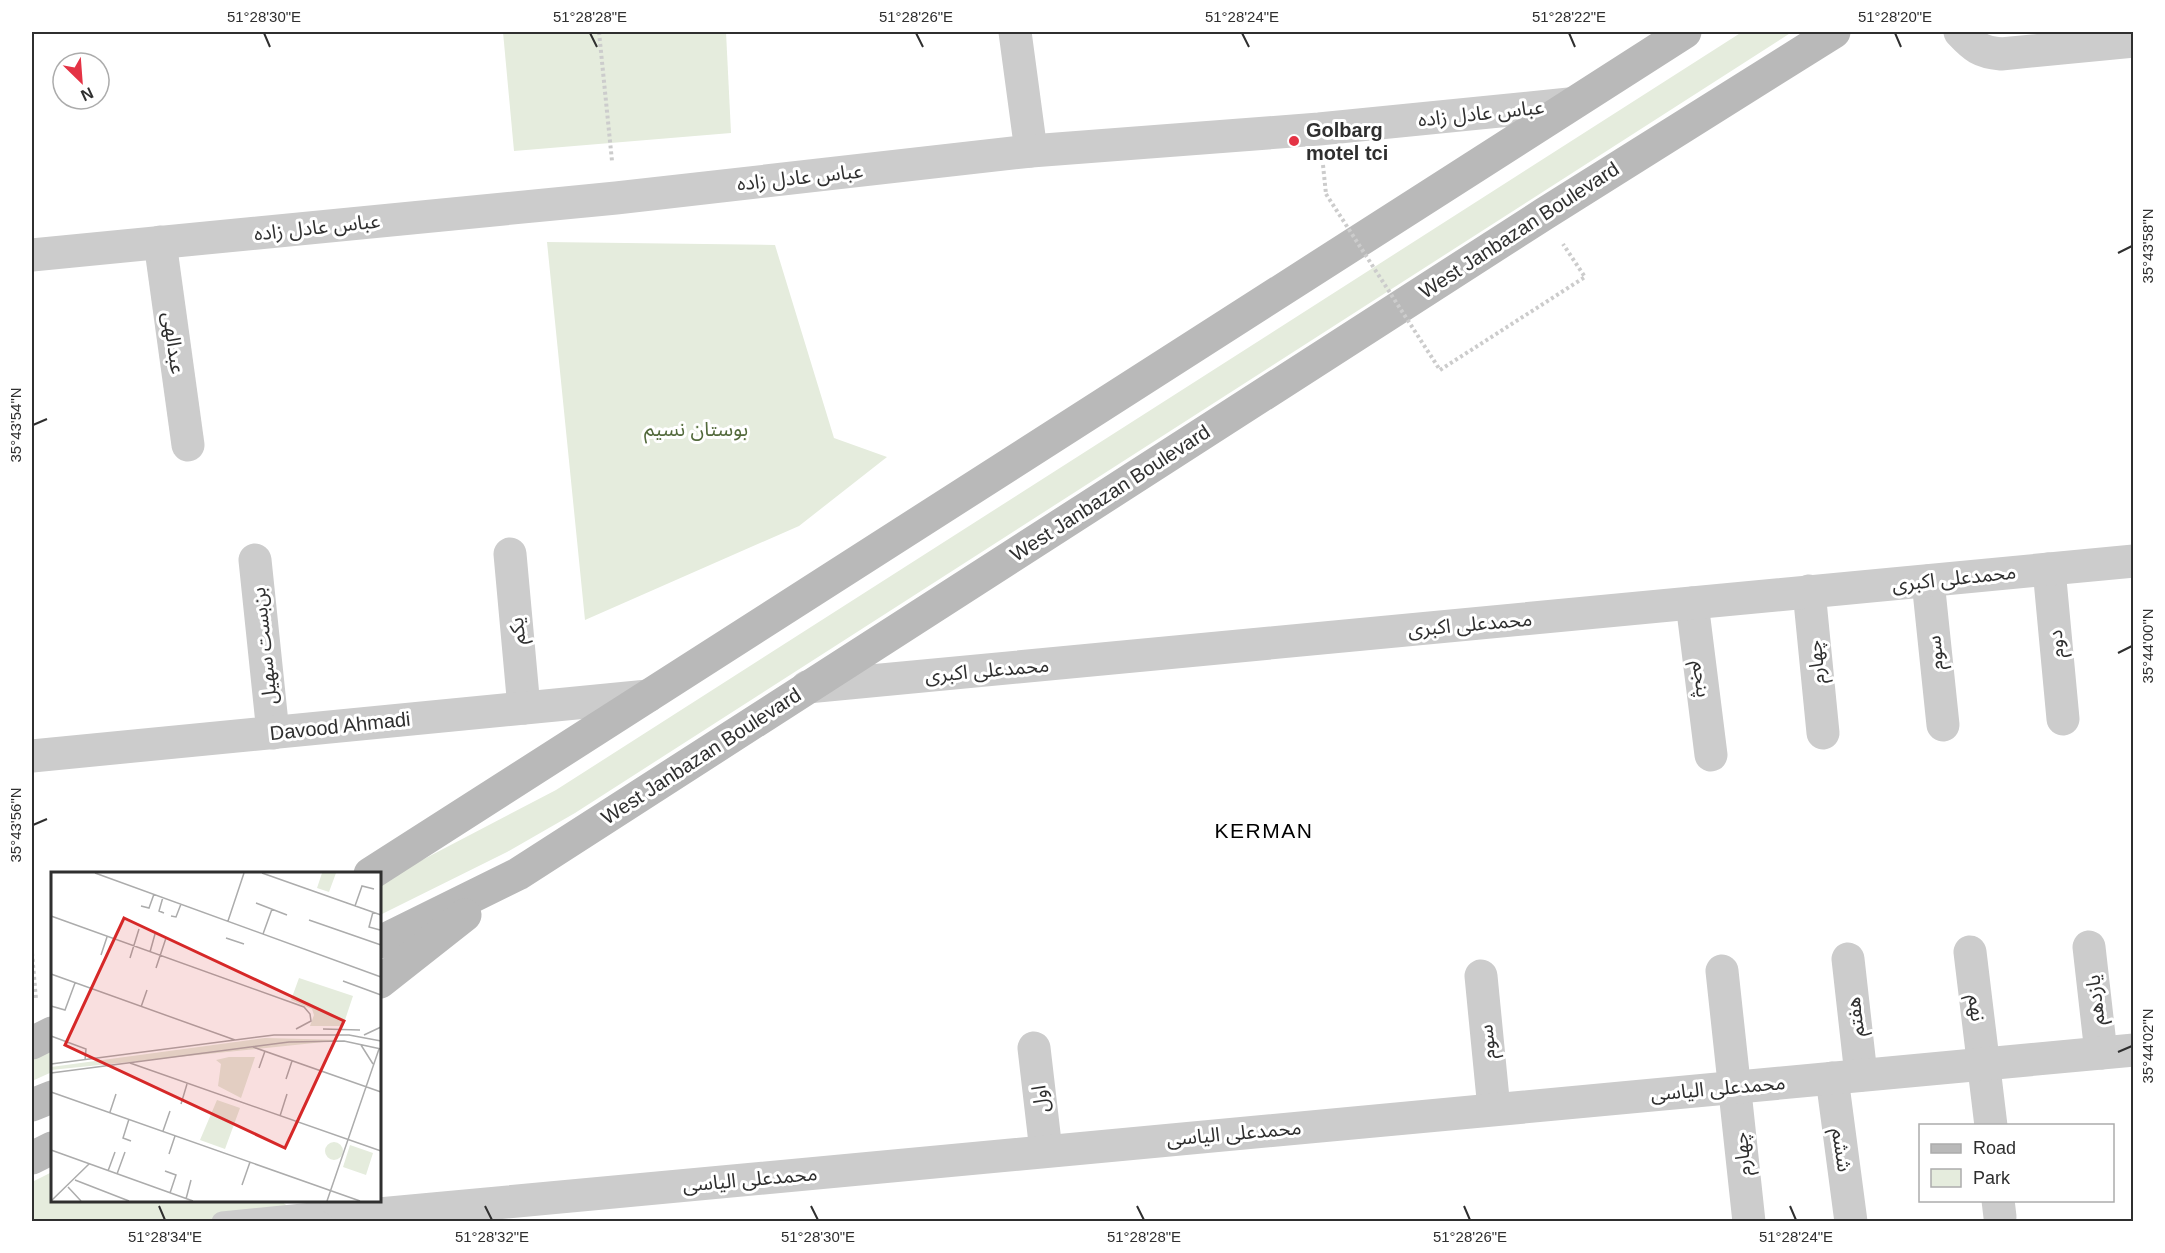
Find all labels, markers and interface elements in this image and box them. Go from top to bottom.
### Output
text: 51°28'30"E [227,8,301,25]
text: 51°28'28"E [553,8,627,25]
text: 51°28'26"E [879,8,953,25]
text: 51°28'24"E [1205,8,1279,25]
text: 51°28'22"E [1532,8,1606,25]
text: 51°28'20"E [1858,8,1932,25]
north arrow [51,51,111,111]
text: N [78,84,96,104]
street label: عباس عادل زاده [1417,95,1545,132]
place label: Golbarg motel tci [1306,119,1388,164]
marker: Golbarg motel tci [1287,134,1301,148]
street label: West Janbazan Boulevard [1415,157,1623,303]
street label: عباس عادل زاده [736,159,864,196]
text: 35°43'58"N [2139,208,2156,284]
street label: عباس عادل زاده [253,209,381,246]
street label: عبدالهی [158,311,189,376]
text: 35°43'54"N [7,387,24,463]
park label: بوستان نسیم [644,418,748,444]
street label: West Janbazan Boulevard [1006,420,1214,566]
street label: محمدعلی اکبری [1891,561,2017,596]
street label: بن‌بست سهیل [247,586,282,706]
street label: محمدعلی اکبری [1407,608,1533,641]
text: 35°44'00"N [2139,608,2156,684]
street label: یکم [505,616,533,646]
street label: دوم [2044,629,2072,659]
street label: سوم [1922,634,1952,671]
street label: چهارم [1803,639,1833,685]
street label: محمدعلی اکبری [924,654,1050,687]
street label: پنجم [1685,659,1715,699]
street label: West Janbazan Boulevard [597,683,805,829]
street label: Davood Ahmadi [269,708,411,744]
text: 35°43'56"N [7,787,24,863]
district label: KERMAN [1215,819,1313,842]
inset map [51,872,381,1202]
street label: یازدهم [2081,973,2113,1026]
street label: نهم [1960,993,1990,1023]
street label: هفتم [1842,995,1872,1038]
text: 35°44'02"N [2139,1008,2156,1084]
street label: سوم [1474,1023,1504,1060]
street label: محمدعلی الیاسی [1650,1071,1786,1106]
street label: اول [1027,1084,1054,1114]
street label: محمدعلی الیاسی [1166,1116,1302,1151]
legend [1919,1124,2114,1202]
street label: ششم [1824,1127,1856,1174]
street label: چهارم [1729,1131,1759,1177]
text: Road [1973,1138,2016,1158]
street label: محمدعلی الیاسی [682,1162,818,1197]
text: Park [1973,1168,2011,1188]
text: 51°28'34"E [128,1228,202,1245]
text: 51°28'32"E [455,1228,529,1245]
text: 51°28'30"E [781,1228,855,1245]
text: 51°28'28"E [1107,1228,1181,1245]
text: 51°28'26"E [1433,1228,1507,1245]
text: 51°28'24"E [1759,1228,1833,1245]

